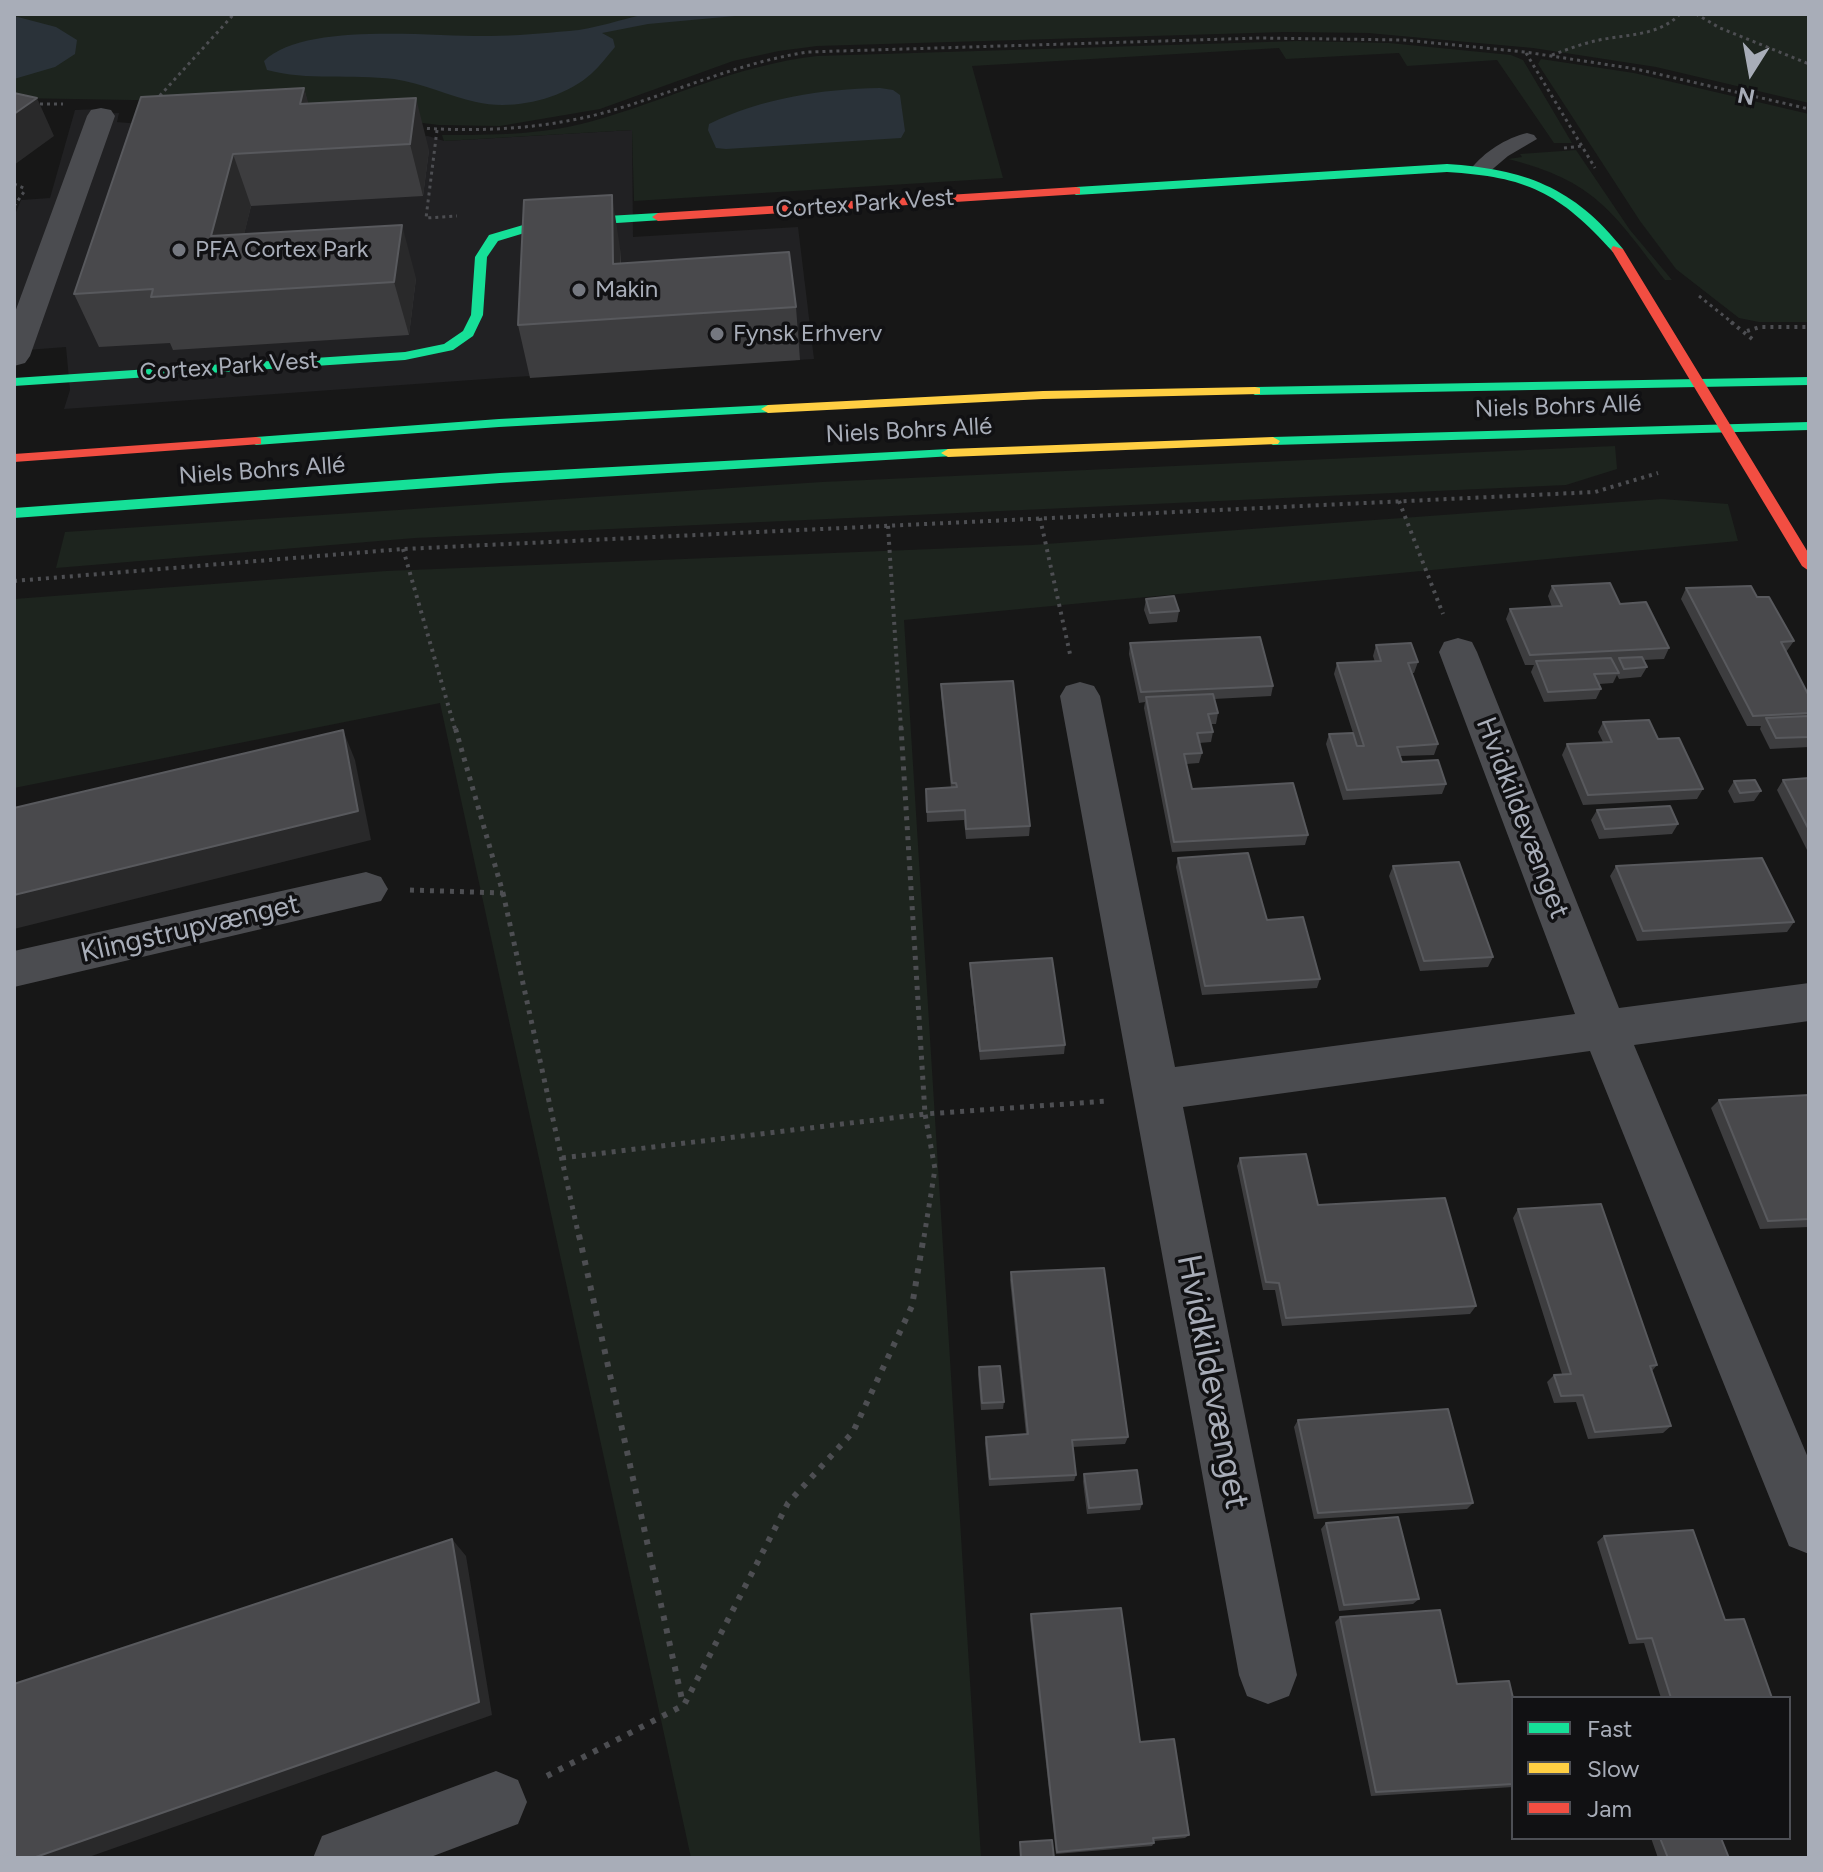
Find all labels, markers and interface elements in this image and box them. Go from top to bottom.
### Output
north arrow [1711,32,1791,112]
text: N [1735,81,1757,111]
street label: Cortex Park Vest [775,183,955,225]
place label: PFA Cortex Park [195,236,368,264]
marker: PFA Cortex Park [170,241,188,259]
place label: Makin [595,276,658,304]
marker: Makin [570,281,588,299]
place label: Fynsk Erhverv [733,320,882,348]
marker: Fynsk Erhverv [708,325,726,343]
street label: Cortex Park Vest [139,346,319,388]
street label: Niels Bohrs Allé [1474,390,1642,424]
street label: Niels Bohrs Allé [825,412,993,450]
street label: Niels Bohrs Allé [178,451,346,491]
street label: Hvidkildevænget [1468,713,1576,923]
street label: Klingstrupvænget [77,887,303,971]
street label: Hvidkildevænget [1167,1251,1257,1513]
legend [1511,1696,1791,1840]
text: Fast [1587,1714,1632,1743]
text: Slow [1587,1754,1639,1783]
text: Jam [1587,1794,1632,1823]

